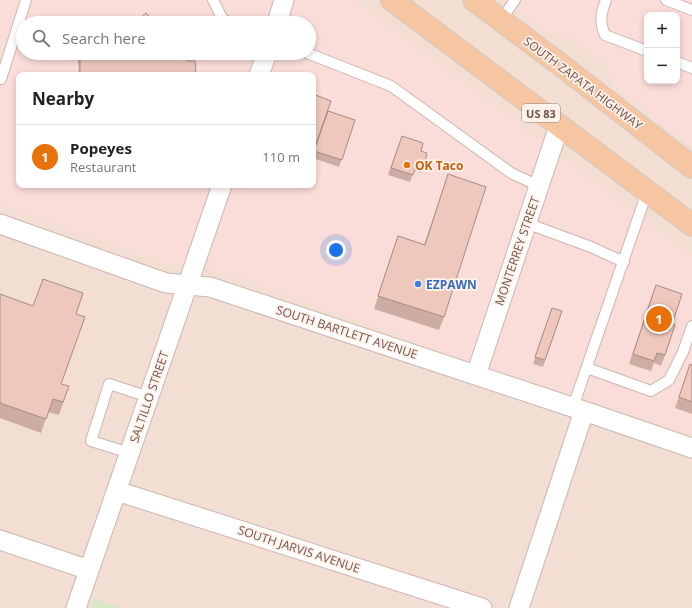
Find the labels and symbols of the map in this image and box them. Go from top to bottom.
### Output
street label: SOUTH ZAPATA HIGHWAY [520,33,646,134]
road number: US 83 [522,104,560,122]
place label: OK Taco [415,157,463,174]
marker: OK Taco [402,160,412,170]
street label: MONTERREY STREET [490,194,544,308]
your location [326,240,346,260]
place label: EZPAWN [426,276,477,293]
marker: EZPAWN [413,279,423,289]
street label: SOUTH BARTLETT AVENUE [274,301,420,363]
pin: 1 [646,304,672,334]
street label: SALTILLO STREET [125,349,173,445]
street label: SOUTH JARVIS AVENUE [236,521,362,577]

